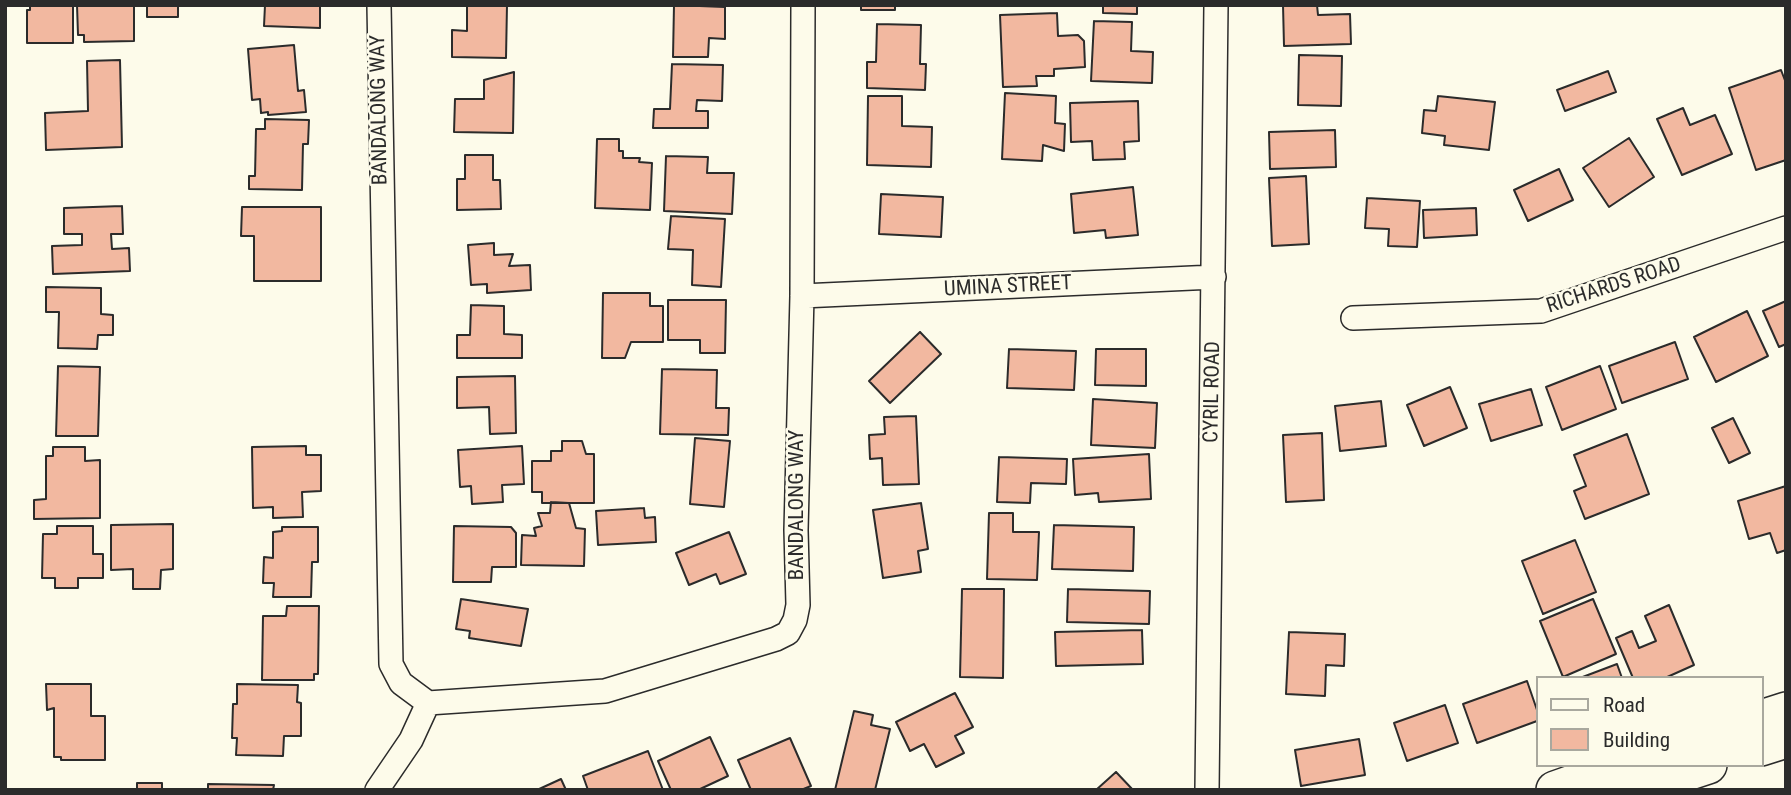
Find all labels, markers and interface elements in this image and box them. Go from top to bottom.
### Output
street label: BANDALONG WAY [366,35,394,185]
street label: RICHARDS ROAD [1543,252,1685,320]
street label: UMINA STREET [943,271,1073,303]
street label: CYRIL ROAD [1200,341,1226,443]
street label: BANDALONG WAY [785,430,811,580]
legend [1536,676,1763,767]
text: Road [1603,693,1645,717]
text: Building [1603,728,1670,752]

